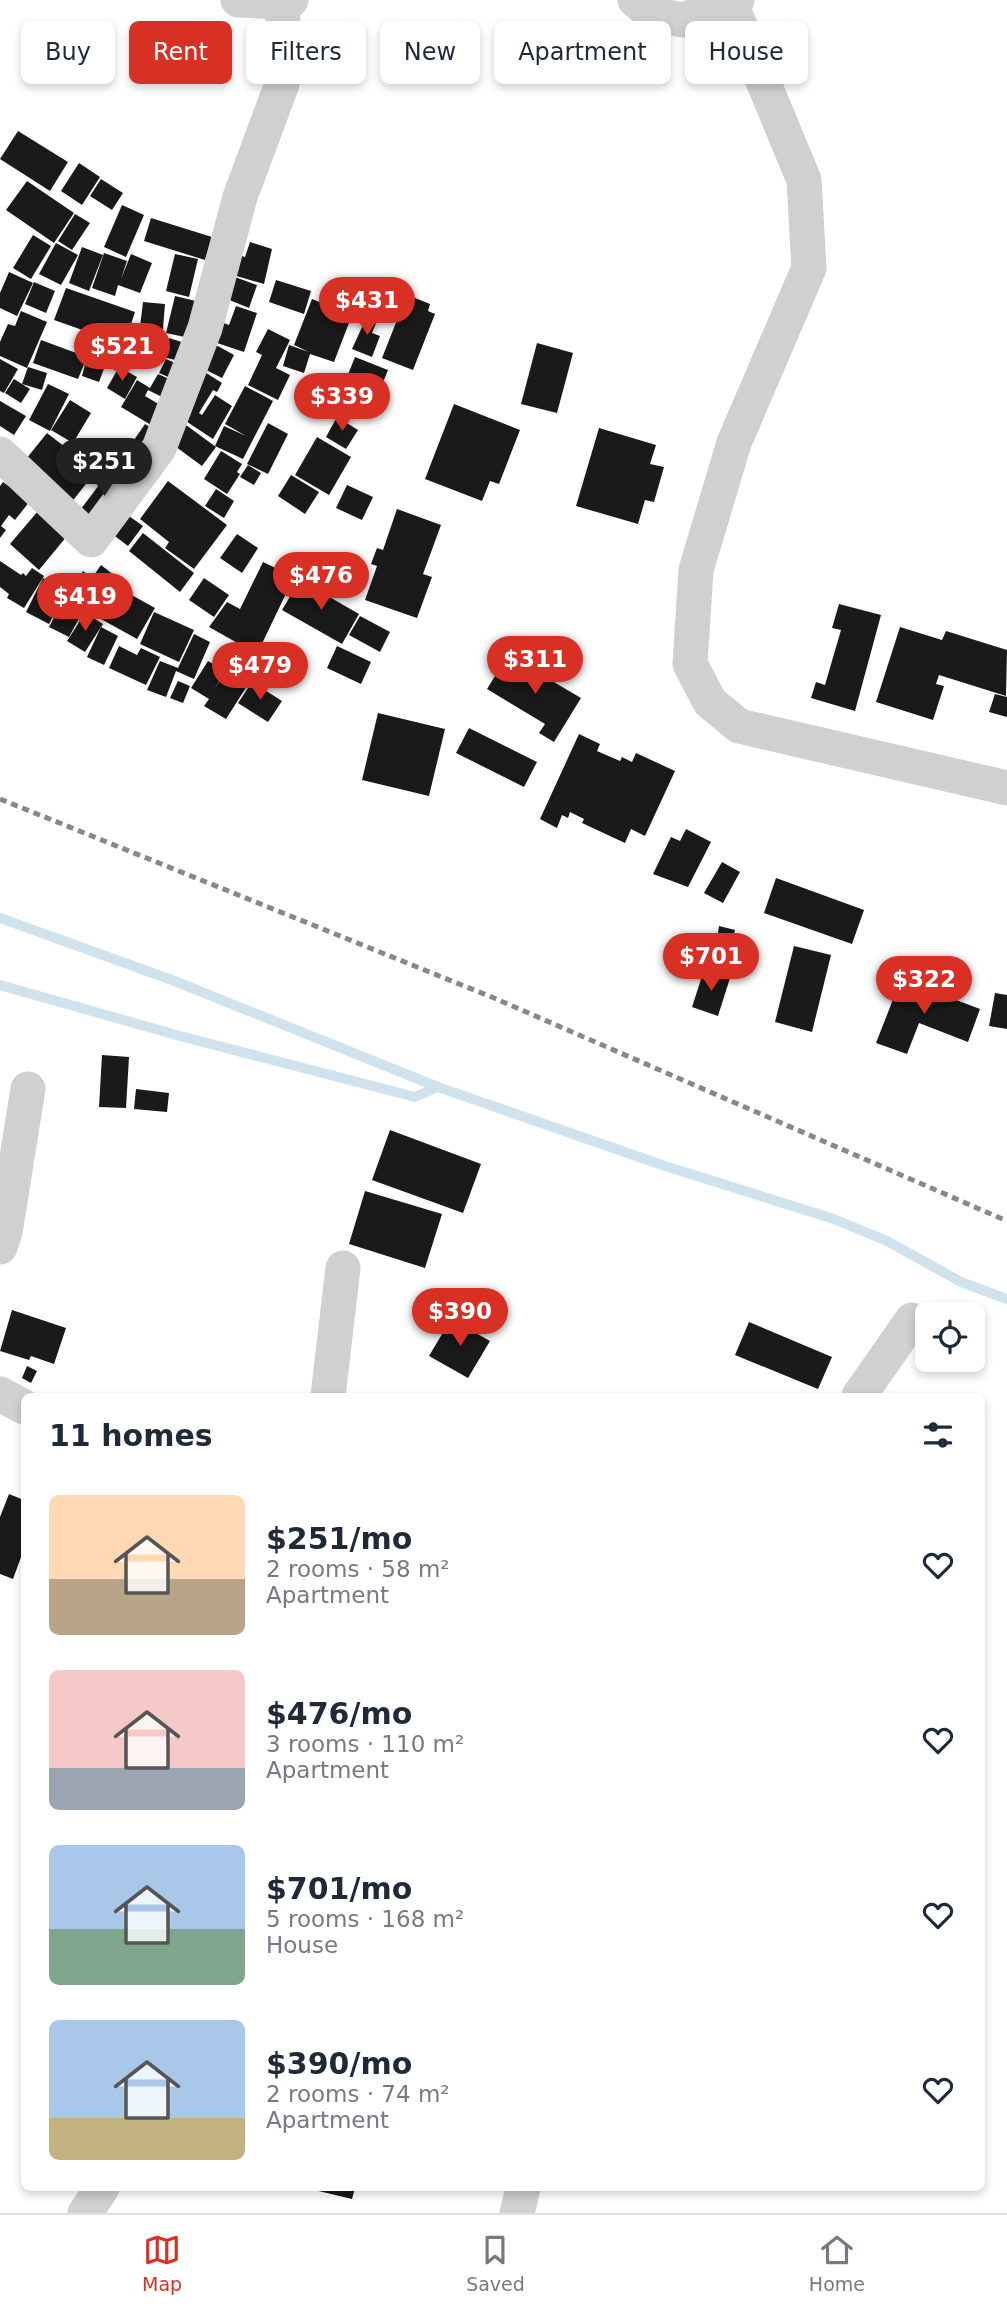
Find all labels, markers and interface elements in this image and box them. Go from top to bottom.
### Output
chip: Buy [21,21,115,84]
chip: Rent [129,21,232,84]
chip: Filters [246,21,366,84]
chip: New [380,21,480,84]
chip: Apartment [494,21,671,84]
chip: House [685,21,808,84]
pin: $431 [326,278,408,337]
text: $431 [335,287,399,313]
pin: $521 [81,324,163,383]
text: $521 [90,333,154,359]
pin: $339 [301,374,383,433]
text: $339 [310,383,374,409]
pin: $251 [63,438,145,498]
text: $251 [72,448,136,474]
pin: $476 [280,552,362,612]
text: $476 [289,562,353,588]
pin: $419 [44,574,126,633]
text: $419 [53,583,117,609]
pin: $311 [494,636,576,696]
pin: $479 [219,642,301,702]
text: $311 [503,646,567,672]
text: $479 [228,652,292,678]
pin: $701 [670,934,752,993]
text: $701 [679,943,743,969]
pin: $322 [883,956,965,1016]
text: $322 [892,966,956,992]
pin: $390 [419,1288,501,1348]
text: $390 [428,1298,492,1324]
map controls [915,1302,985,1372]
button: locate [915,1302,985,1372]
icon: filters [919,1416,957,1454]
text: 11 homes [49,1418,213,1453]
text: $251/mo [266,1521,412,1556]
icon: home [105,1523,189,1607]
icon: heart [919,1546,957,1584]
text: 2 rooms · 58 m² [266,1556,450,1582]
text: Apartment [266,1582,389,1608]
text: $476/mo [266,1696,412,1731]
icon: home [105,1698,189,1782]
icon: heart [919,1721,957,1759]
text: 3 rooms · 110 m² [266,1731,464,1757]
text: Apartment [266,1757,389,1783]
text: $701/mo [266,1871,412,1906]
icon: home [105,1873,189,1957]
icon: heart [919,1896,957,1934]
text: 5 rooms · 168 m² [266,1906,464,1932]
text: House [266,1932,338,1958]
text: $390/mo [266,2046,412,2081]
icon: home [105,2048,189,2132]
icon: heart [919,2071,957,2109]
text: 2 rooms · 74 m² [266,2081,450,2107]
text: Apartment [266,2107,389,2133]
tab: Map [142,2231,182,2295]
tab: Saved [466,2231,525,2295]
tab: Home [809,2231,865,2295]

